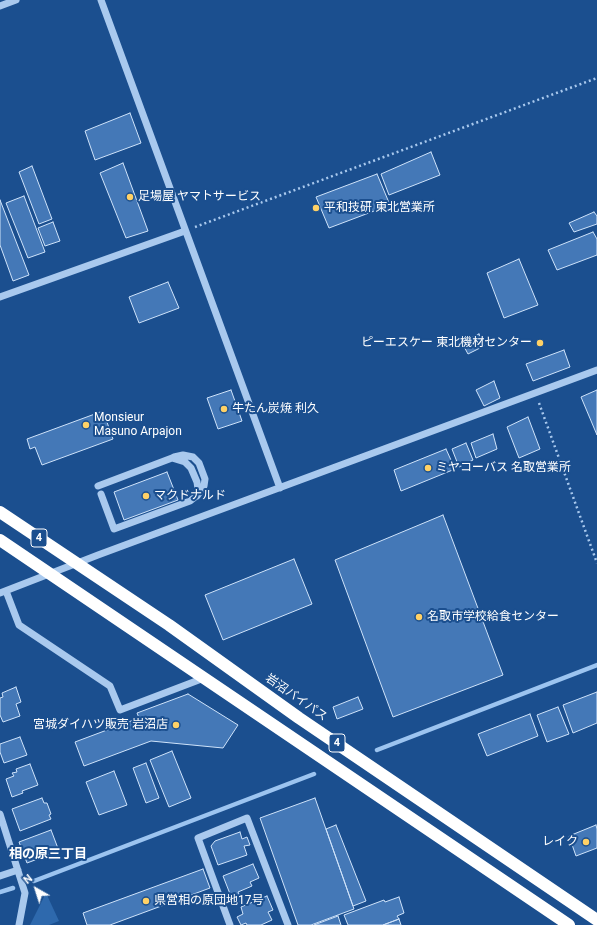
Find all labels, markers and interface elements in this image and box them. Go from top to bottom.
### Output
place label: 足場屋 ヤマトサービス [138,190,261,204]
marker: 足場屋 ヤマトサービス [125,192,135,202]
place label: 平和技研 東北営業所 [324,201,435,215]
marker: 平和技研 東北営業所 [311,203,321,213]
place label: ピーエスケー 東北機材センター [361,336,532,350]
marker: ピーエスケー 東北機材センター [535,338,545,348]
place label: 牛たん炭焼 利久 [232,402,319,416]
marker: 牛たん炭焼 利久 [219,404,229,414]
place label: Monsieur Masuno Arpajon [94,411,182,439]
marker: Monsieur Masuno Arpajon [81,420,91,430]
place label: ミヤコーバス 名取営業所 [436,461,571,475]
marker: ミヤコーバス 名取営業所 [423,463,433,473]
place label: マクドナルド [154,489,226,503]
marker: マクドナルド [141,491,151,501]
road number: 4 [31,529,47,547]
place label: 名取市学校給食センター [427,610,559,624]
marker: 名取市学校給食センター [414,612,424,622]
street label: 岩沼バイパス [262,671,330,725]
place label: 宮城ダイハツ販売 岩沼店 [33,718,168,732]
marker: 宮城ダイハツ販売 岩沼店 [171,720,181,730]
road number: 4 [329,734,345,752]
place label: レイク [542,835,578,849]
marker: レイク [581,837,591,847]
district label: 相の原三丁目 [9,847,87,863]
north arrow [16,869,56,909]
text: N [21,872,35,887]
place label: 県営相の原団地17号 [154,894,263,908]
marker: 県営相の原団地17号 [141,896,151,906]

